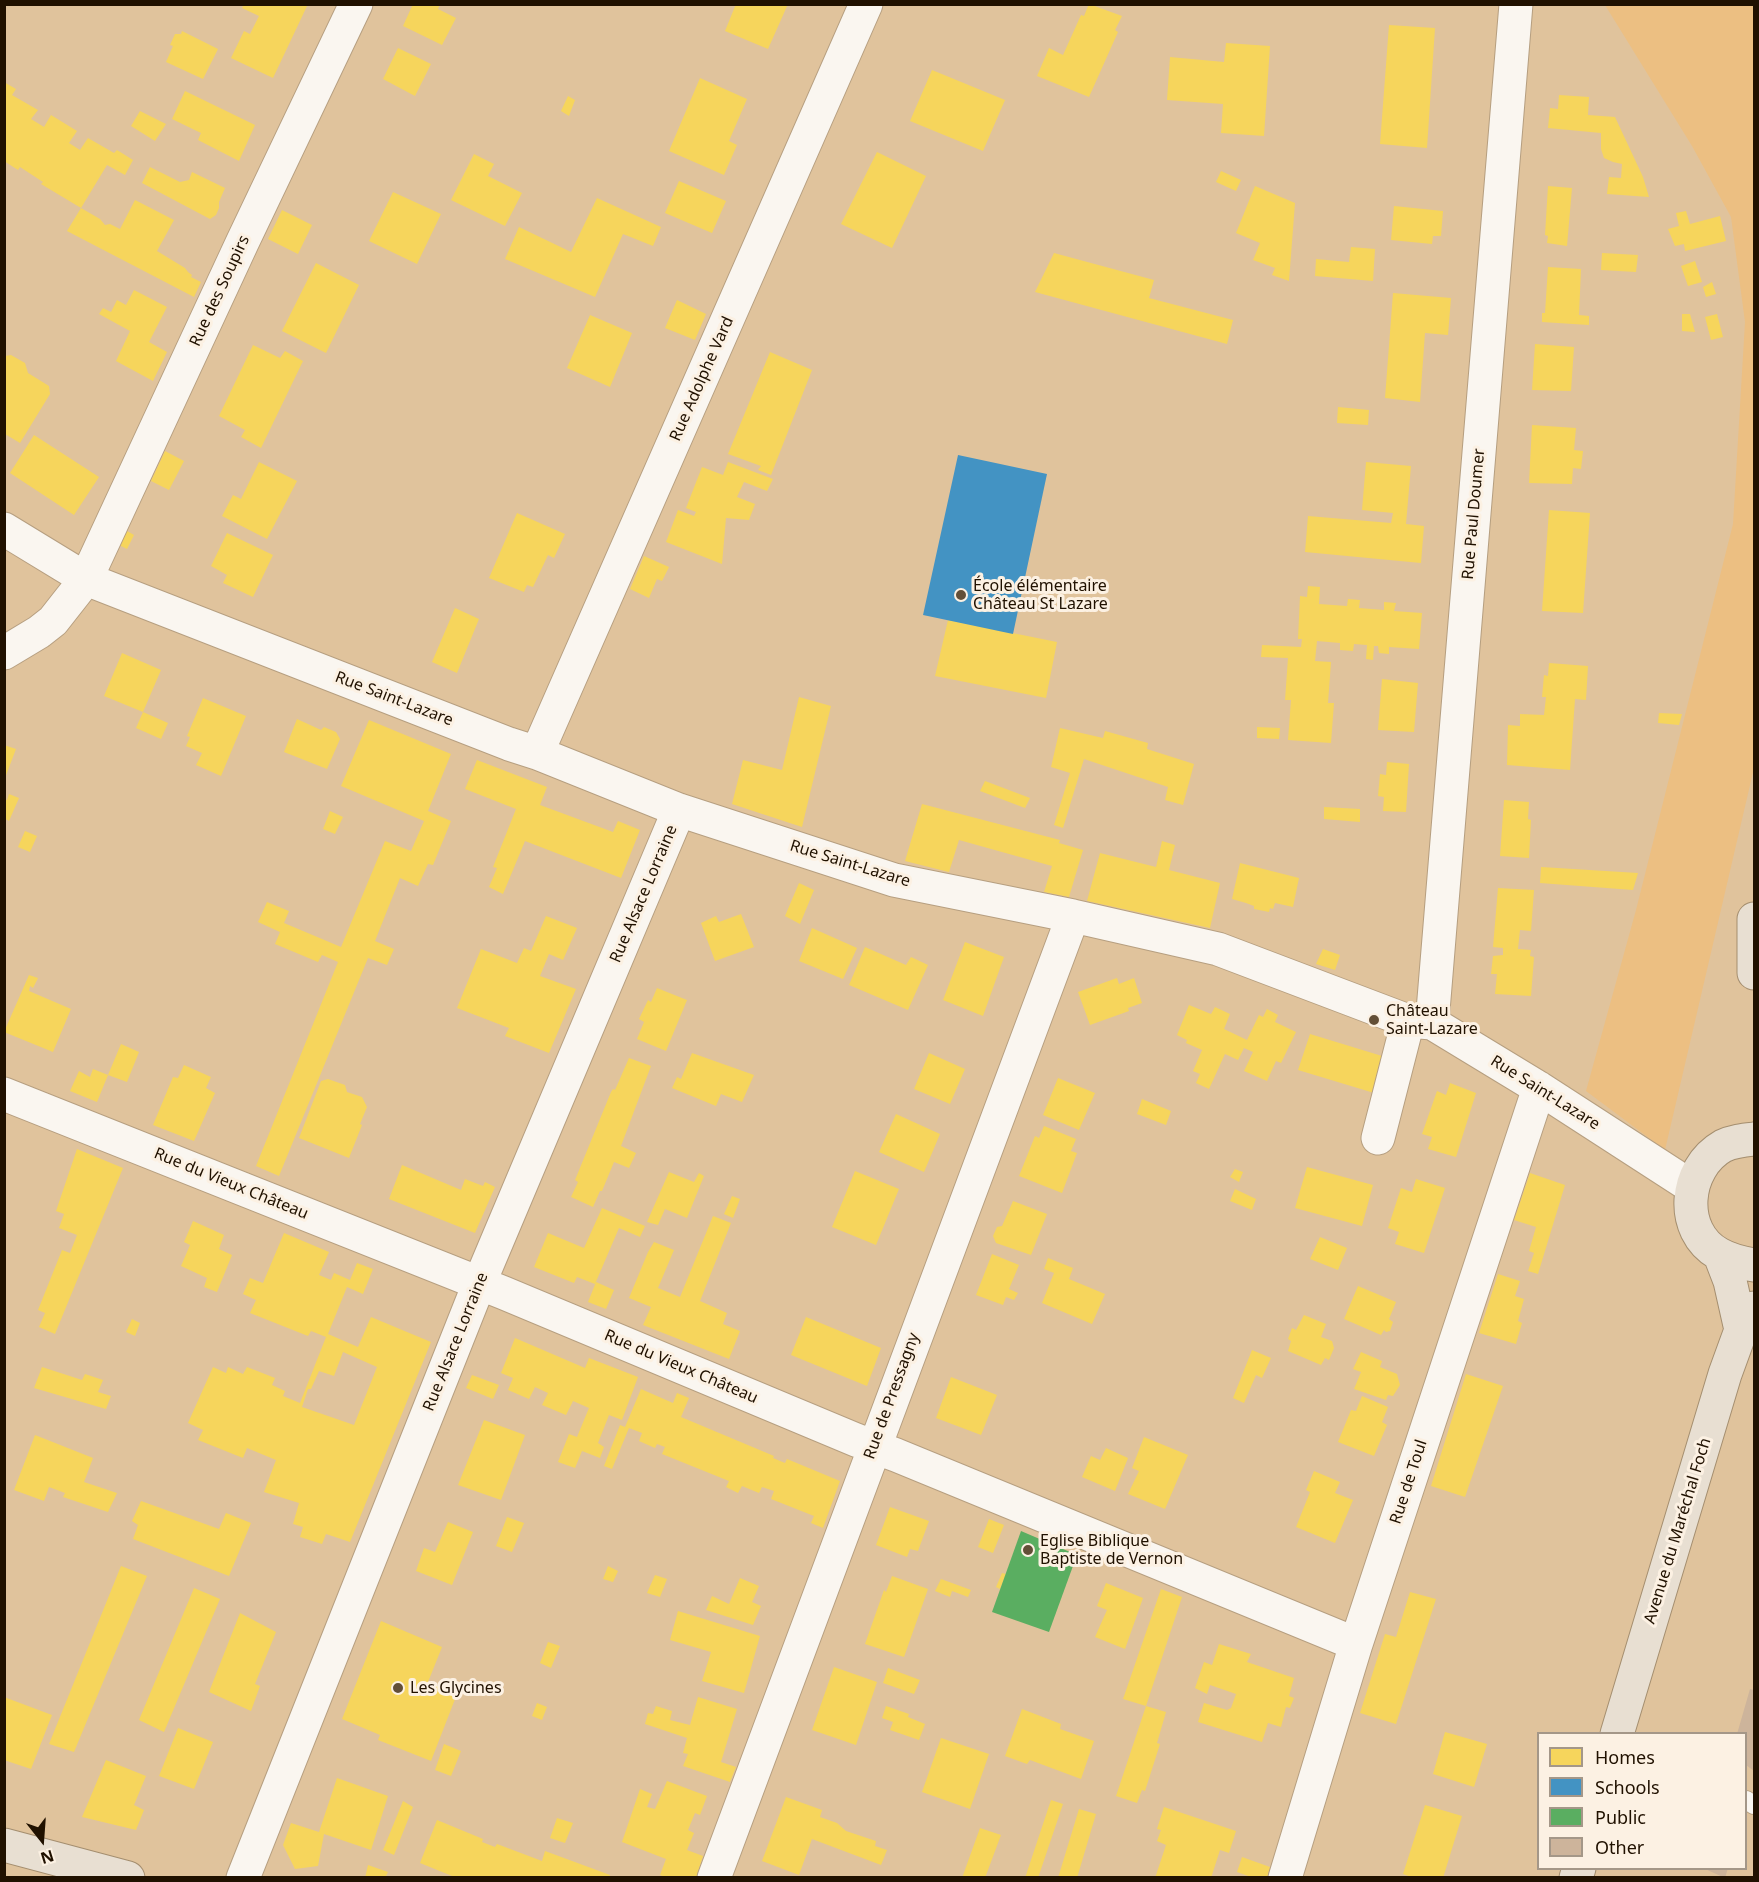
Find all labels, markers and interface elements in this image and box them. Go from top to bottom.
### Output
street label: Rue des Soupirs [186,232,254,350]
street label: Rue Adolphe Vard [666,314,738,444]
street label: Rue Paul Doumer [1459,448,1489,580]
place label: École élémentaire Château St Lazare [973,576,1108,614]
marker: École élémentaire Château St Lazare [954,588,968,602]
street label: Rue Saint-Lazare [332,668,456,730]
street label: Rue Alsace Lorraine [606,822,682,966]
street label: Rue Saint-Lazare [787,837,913,891]
place label: Château Saint-Lazare [1386,1001,1478,1039]
marker: Château Saint-Lazare [1367,1013,1381,1027]
street label: Rue Saint-Lazare [1487,1052,1603,1134]
street label: Rue du Vieux Château [151,1144,311,1224]
street label: Rue Alsace Lorraine [419,1270,493,1414]
street label: Rue du Vieux Château [601,1326,761,1408]
street label: Rue de Pressagny [860,1330,924,1462]
street label: Avenue du Maréchal Foch [1641,1436,1715,1626]
street label: Rue de Toul [1386,1437,1432,1527]
place label: Eglise Biblique Baptiste de Vernon [1040,1531,1183,1569]
marker: Eglise Biblique Baptiste de Vernon [1021,1543,1035,1557]
place label: Les Glycines [410,1678,502,1698]
marker: Les Glycines [391,1681,405,1695]
legend [1537,1732,1747,1870]
text: Homes [1595,1745,1655,1769]
text: Schools [1595,1775,1660,1799]
text: Public [1595,1805,1646,1829]
north arrow [12,1810,72,1870]
text: Other [1595,1835,1644,1859]
text: N [38,1845,57,1870]

